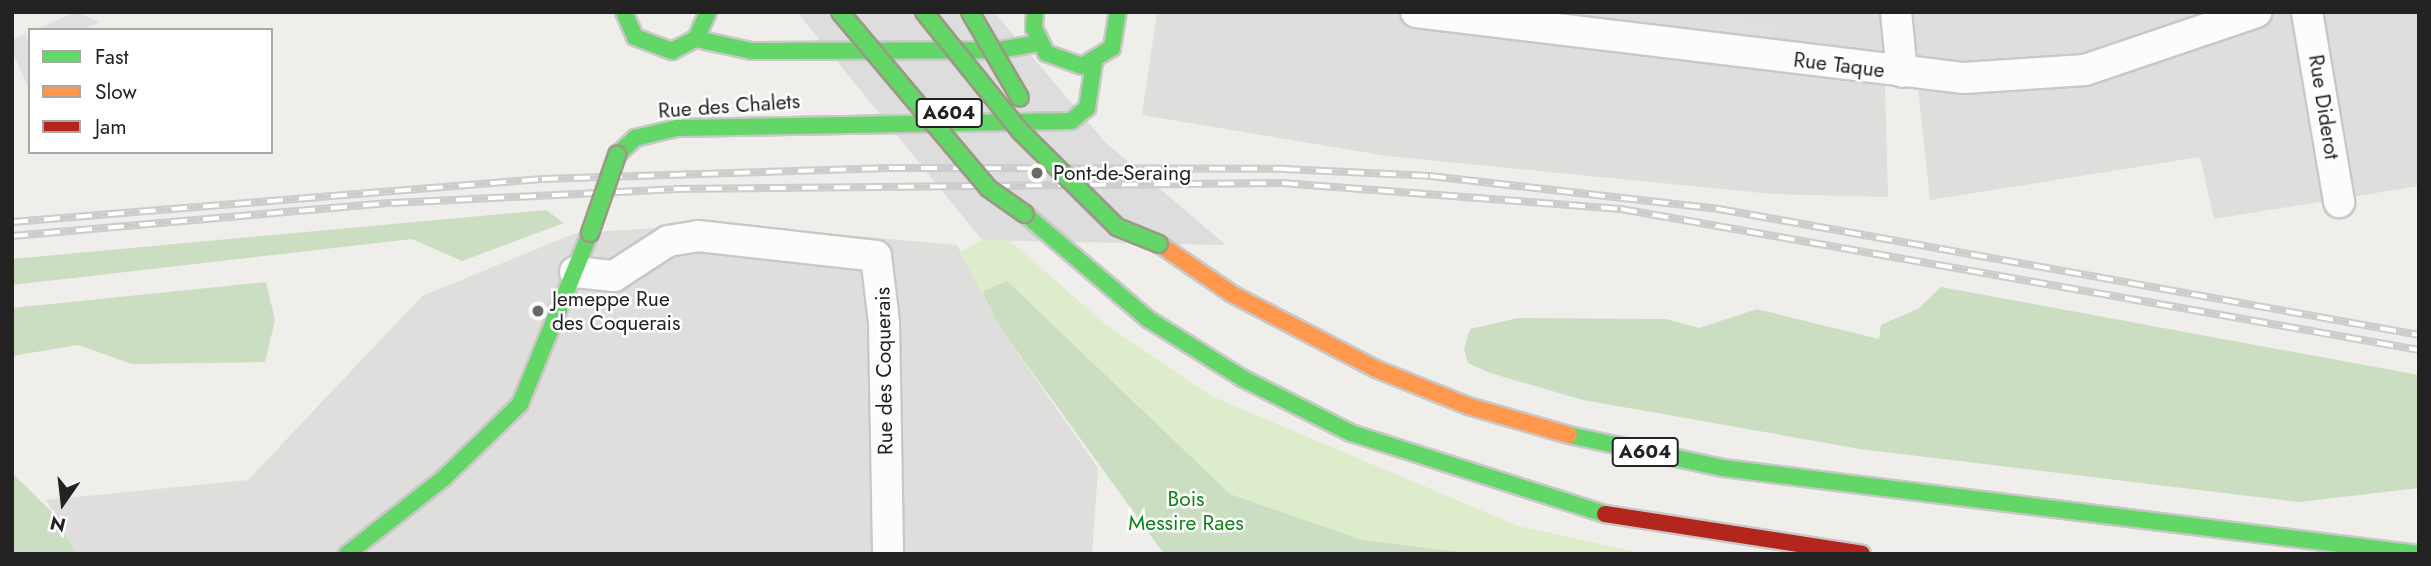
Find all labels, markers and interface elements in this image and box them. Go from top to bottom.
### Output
legend [28,28,273,154]
text: Fast [95,42,128,72]
street label: Rue Taque [1792,47,1886,83]
street label: Rue Diderot [2303,53,2345,161]
text: Slow [95,77,137,107]
street label: Rue des Chalets [657,88,801,124]
road number: A604 [914,97,984,128]
text: Jam [95,112,127,142]
place label: Pont-de-Seraing [1053,160,1191,186]
marker: Pont-de-Seraing [1027,163,1047,183]
place label: Jemeppe Rue des Coquerais [552,286,680,336]
street label: Rue des Coquerais [870,287,898,455]
marker: Jemeppe Rue des Coquerais [530,303,546,319]
road number: A604 [1610,436,1680,467]
north arrow [28,468,98,538]
park label: Bois Messire Raes [1128,486,1244,536]
text: N [47,509,68,539]

